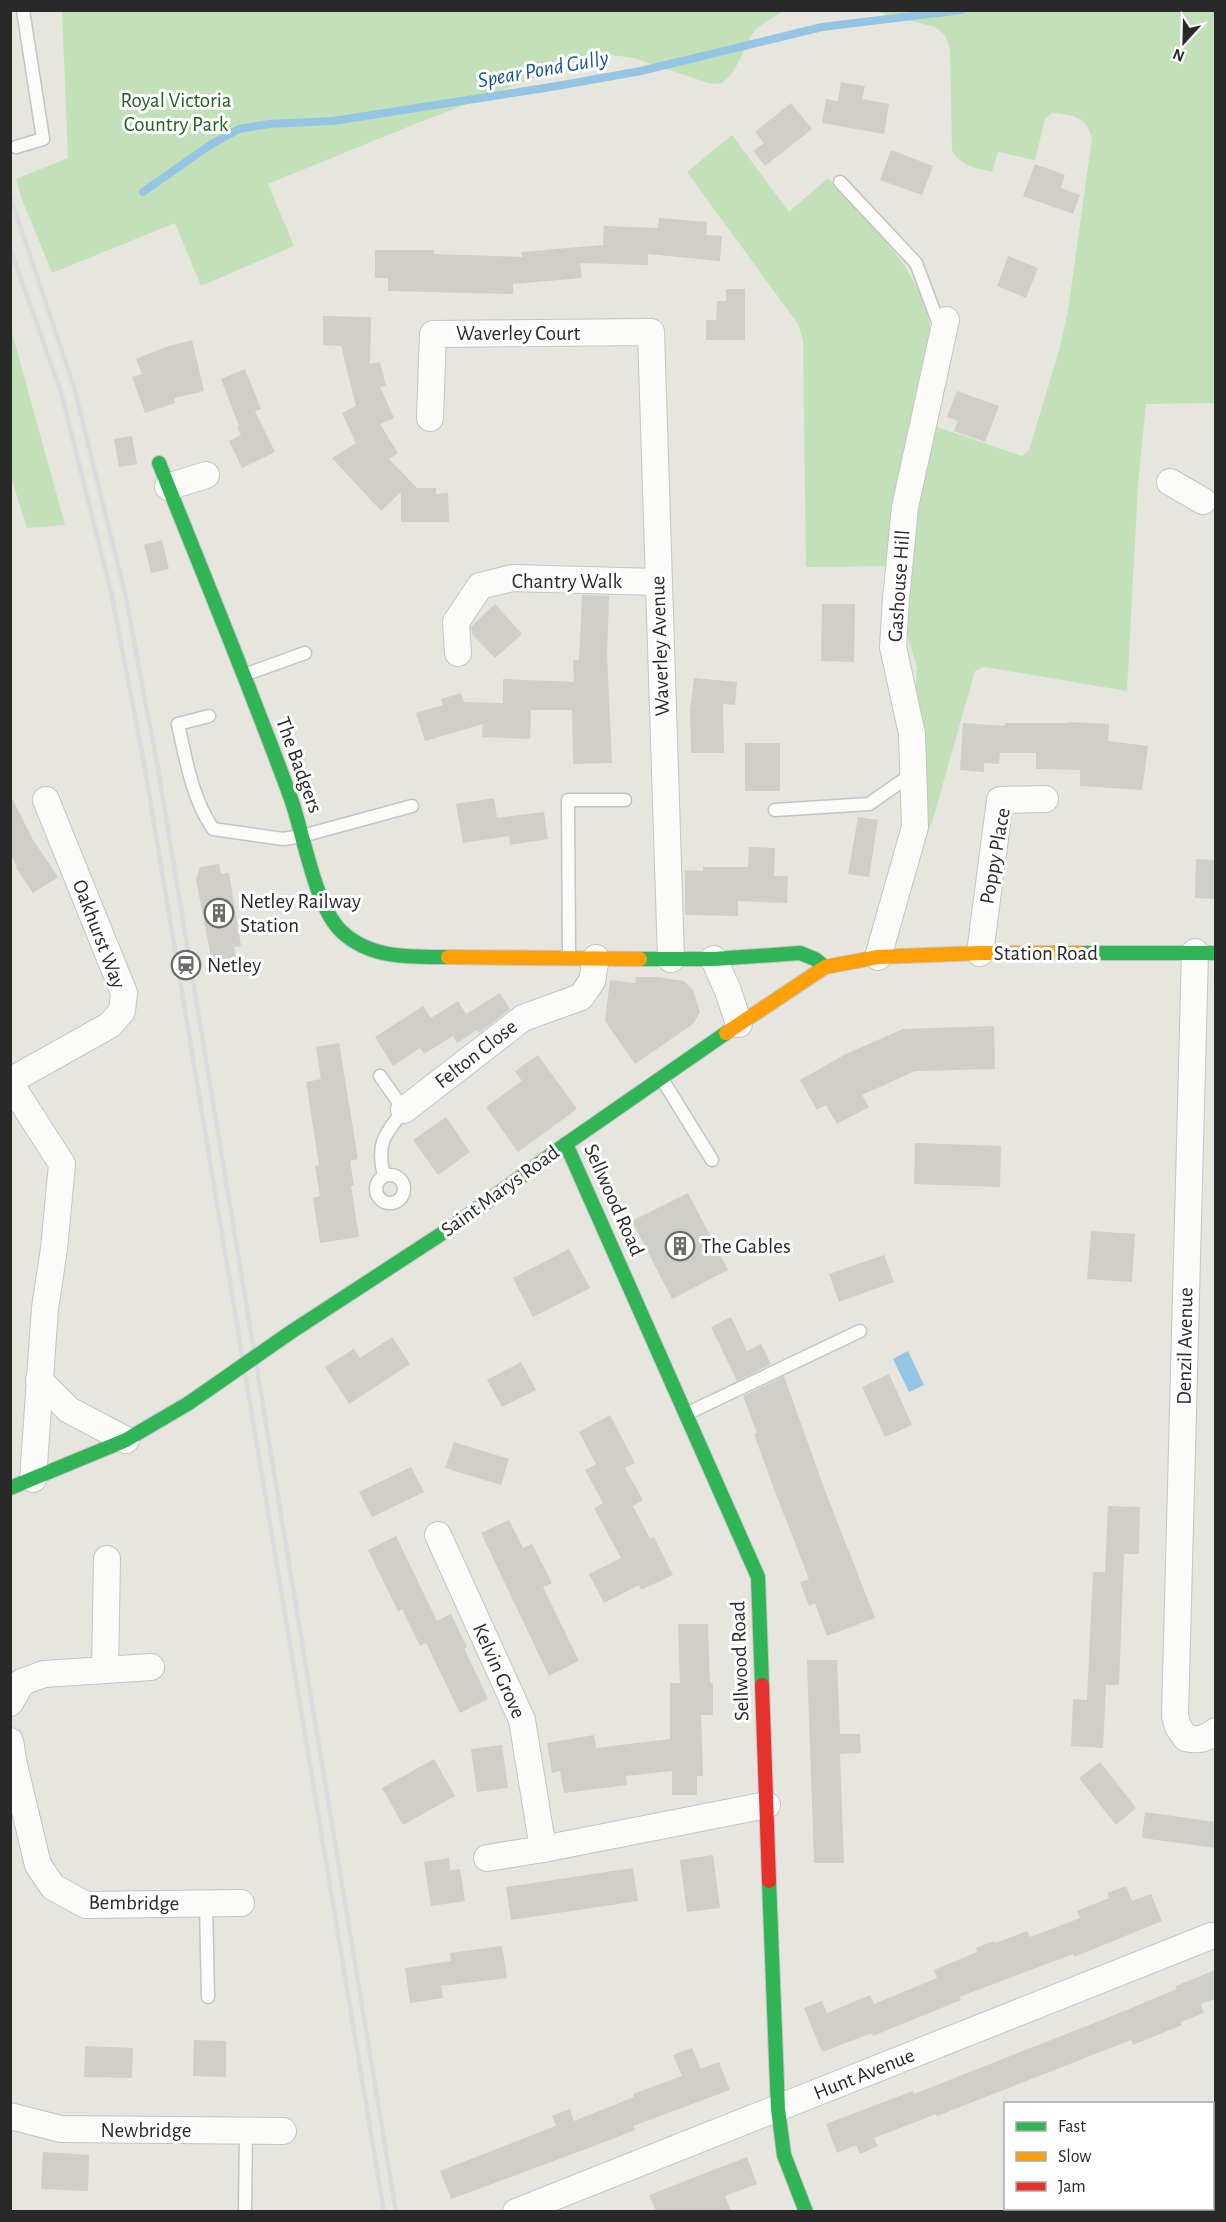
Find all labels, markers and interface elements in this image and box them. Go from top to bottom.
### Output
north arrow [1154,12,1214,72]
text: N [1171,45,1187,64]
water label: Spear Pond Gully [476,47,610,92]
park label: Royal Victoria Country Park [121,90,232,135]
street label: Waverley Court [456,323,580,344]
street label: Gashouse Hill [885,529,913,643]
street label: Chantry Walk [512,571,623,592]
street label: Waverley Avenue [647,575,673,717]
street label: The Badgers [272,714,326,816]
street label: Poppy Place [976,806,1014,906]
street label: Oakhurst Way [69,877,129,991]
place label: Netley Railway Station [240,891,361,936]
building icon: Netley Railway Station [203,897,235,929]
street label: Station Road [994,943,1098,964]
station icon: Netley [170,949,202,981]
place label: Netley [207,955,261,976]
street label: Felton Close [431,1016,521,1092]
street label: Saint Marys Road [437,1141,563,1241]
street label: Sellwood Road [580,1141,648,1259]
building icon: The Gables [664,1230,696,1262]
place label: The Gables [701,1236,791,1257]
street label: Denzil Avenue [1173,1287,1197,1405]
street label: Sellwood Road [727,1600,753,1721]
street label: Kelvin Grove [469,1620,529,1722]
street label: Bembridge [88,1892,180,1914]
street label: Hunt Avenue [811,2044,917,2104]
legend [1004,2102,1214,2210]
text: Fast [1058,2118,1086,2136]
street label: Newbridge [101,2120,192,2141]
text: Slow [1058,2148,1091,2166]
text: Jam [1058,2178,1086,2196]

